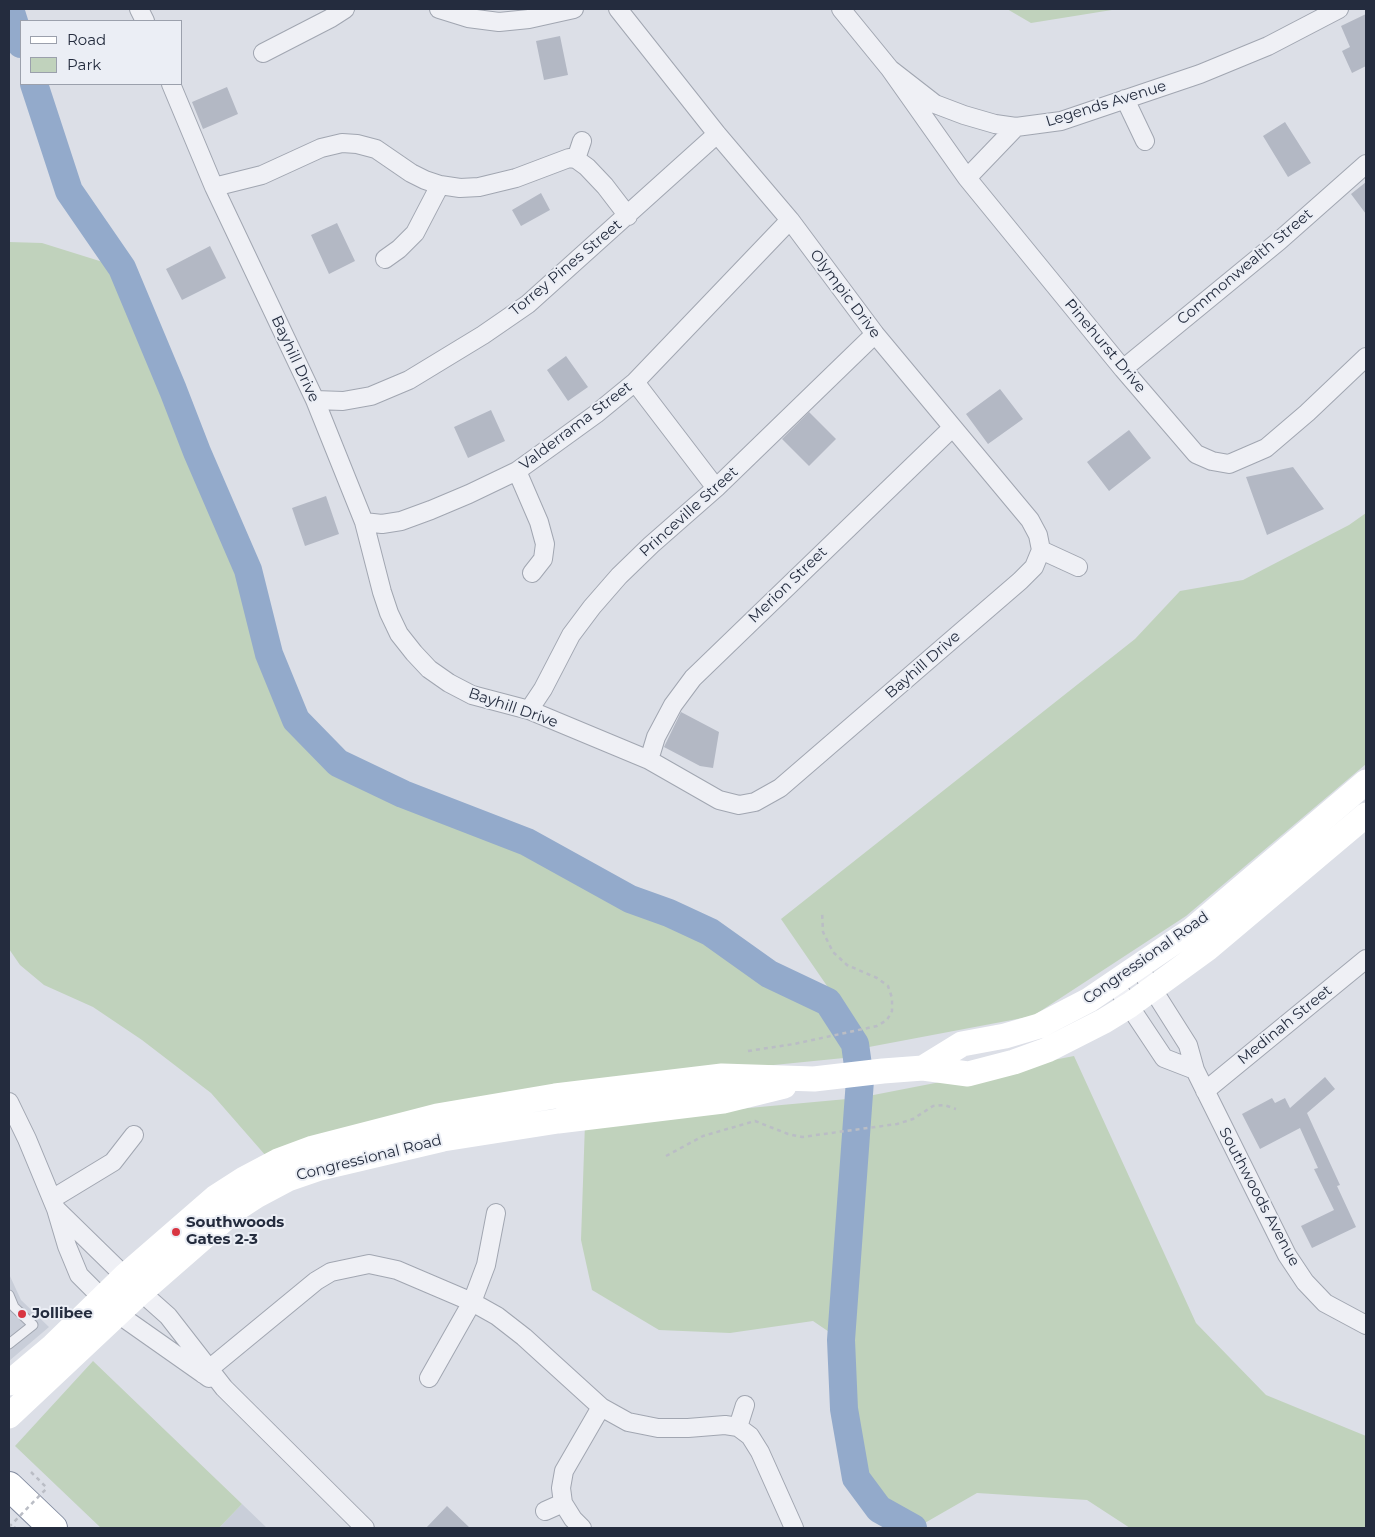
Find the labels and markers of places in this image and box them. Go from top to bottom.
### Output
place label: Southwoods Gates 2-3 [186,1214,284,1249]
marker: Southwoods Gates 2-3 [170,1226,182,1238]
place label: Jollibee [32,1305,93,1323]
marker: Jollibee [16,1308,28,1320]

